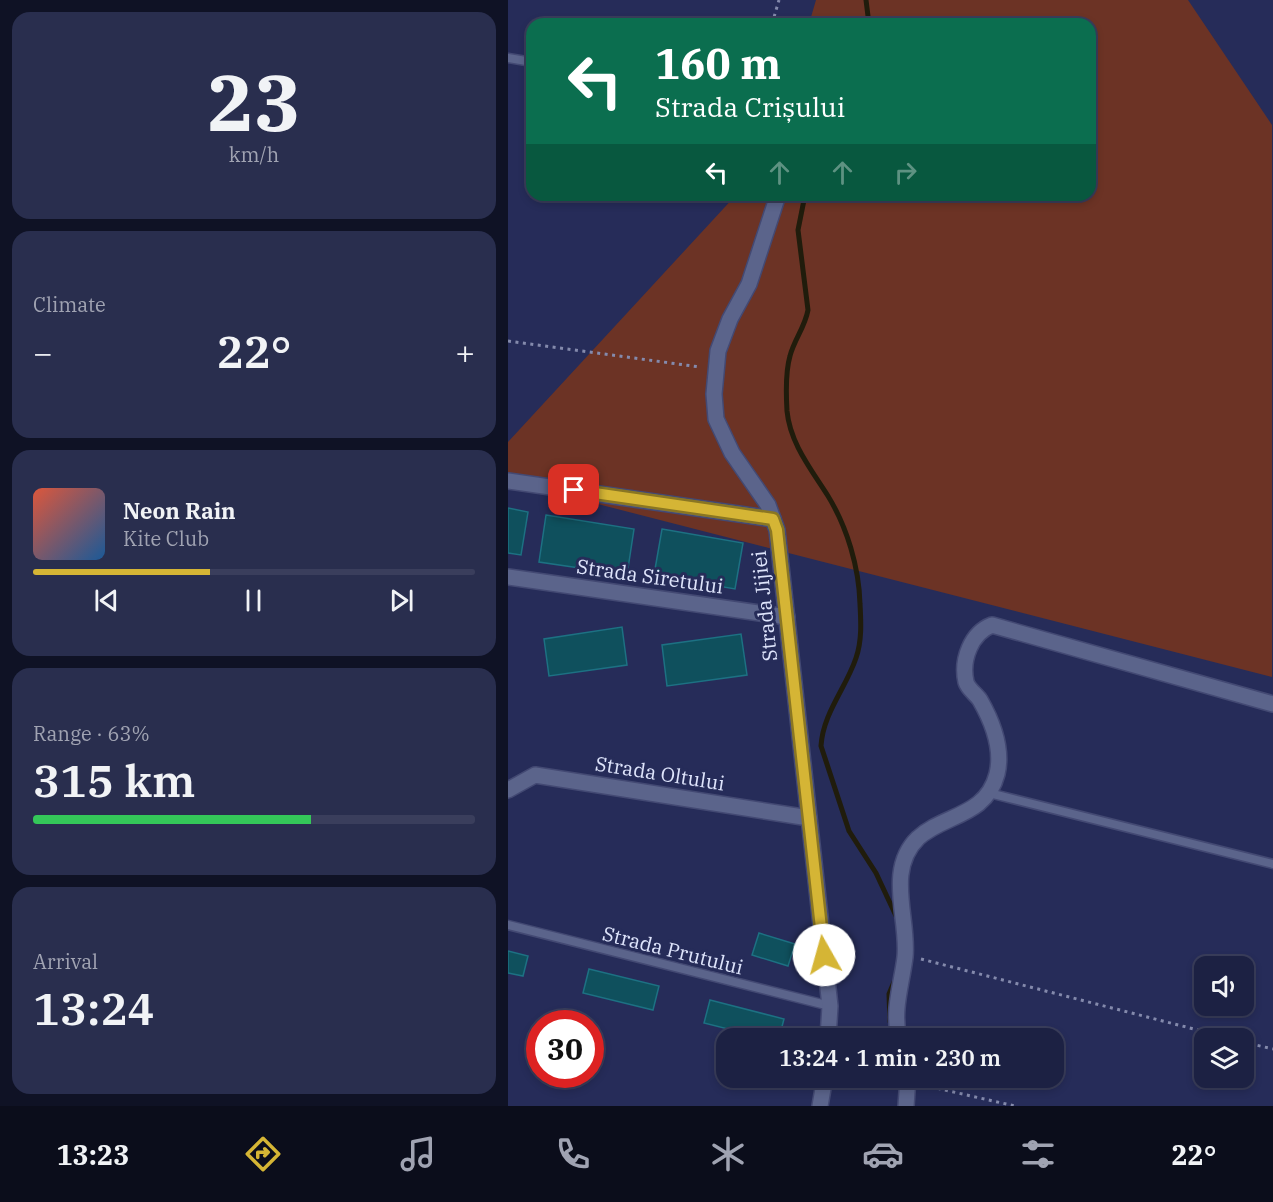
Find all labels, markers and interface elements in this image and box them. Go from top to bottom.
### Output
text: 160 m [655,36,781,91]
icon: left [556,42,634,120]
text: 23 [207,51,301,152]
text: Strada Crișului [655,89,845,124]
text: km/h [229,141,279,168]
icon: left [700,156,733,189]
icon: ahead [763,156,796,189]
icon: ahead [826,156,859,189]
icon: right [889,156,922,189]
text: Climate [33,291,106,318]
text: 22° [216,322,292,380]
text: − [33,331,53,374]
text: + [455,331,475,374]
pin [548,464,599,515]
icon: arrive [557,473,590,506]
text: Neon Rain [123,496,236,525]
text: Kite Club [123,525,209,552]
street label: Strada Jijiei [745,549,783,663]
street label: Strada Siretului [575,552,725,600]
icon: previous [90,584,123,617]
icon: pause [237,584,270,617]
icon: next [385,584,418,617]
text: Range · 63% [33,720,150,747]
street label: Strada Oltului [593,749,727,797]
text: 315 km [33,751,195,809]
street label: Strada Prutului [600,919,746,981]
position arrow [792,923,856,987]
text: Arrival [33,948,98,975]
map controls [1194,956,1254,1088]
button: sound [1194,956,1254,1016]
text: 13:24 [33,979,154,1037]
speed limit sign: 30 [526,1010,604,1088]
button: layers [1194,1028,1254,1088]
text: 13:24 · 1 min · 230 m [779,1043,1001,1072]
icon: directions [242,1133,284,1175]
icon: music [397,1133,439,1175]
icon: phone [552,1133,594,1175]
icon: climate [707,1133,749,1175]
icon: car [862,1133,904,1175]
icon: filters [1017,1133,1059,1175]
text: 13:23 [56,1137,129,1172]
text: 22° [1171,1137,1217,1172]

